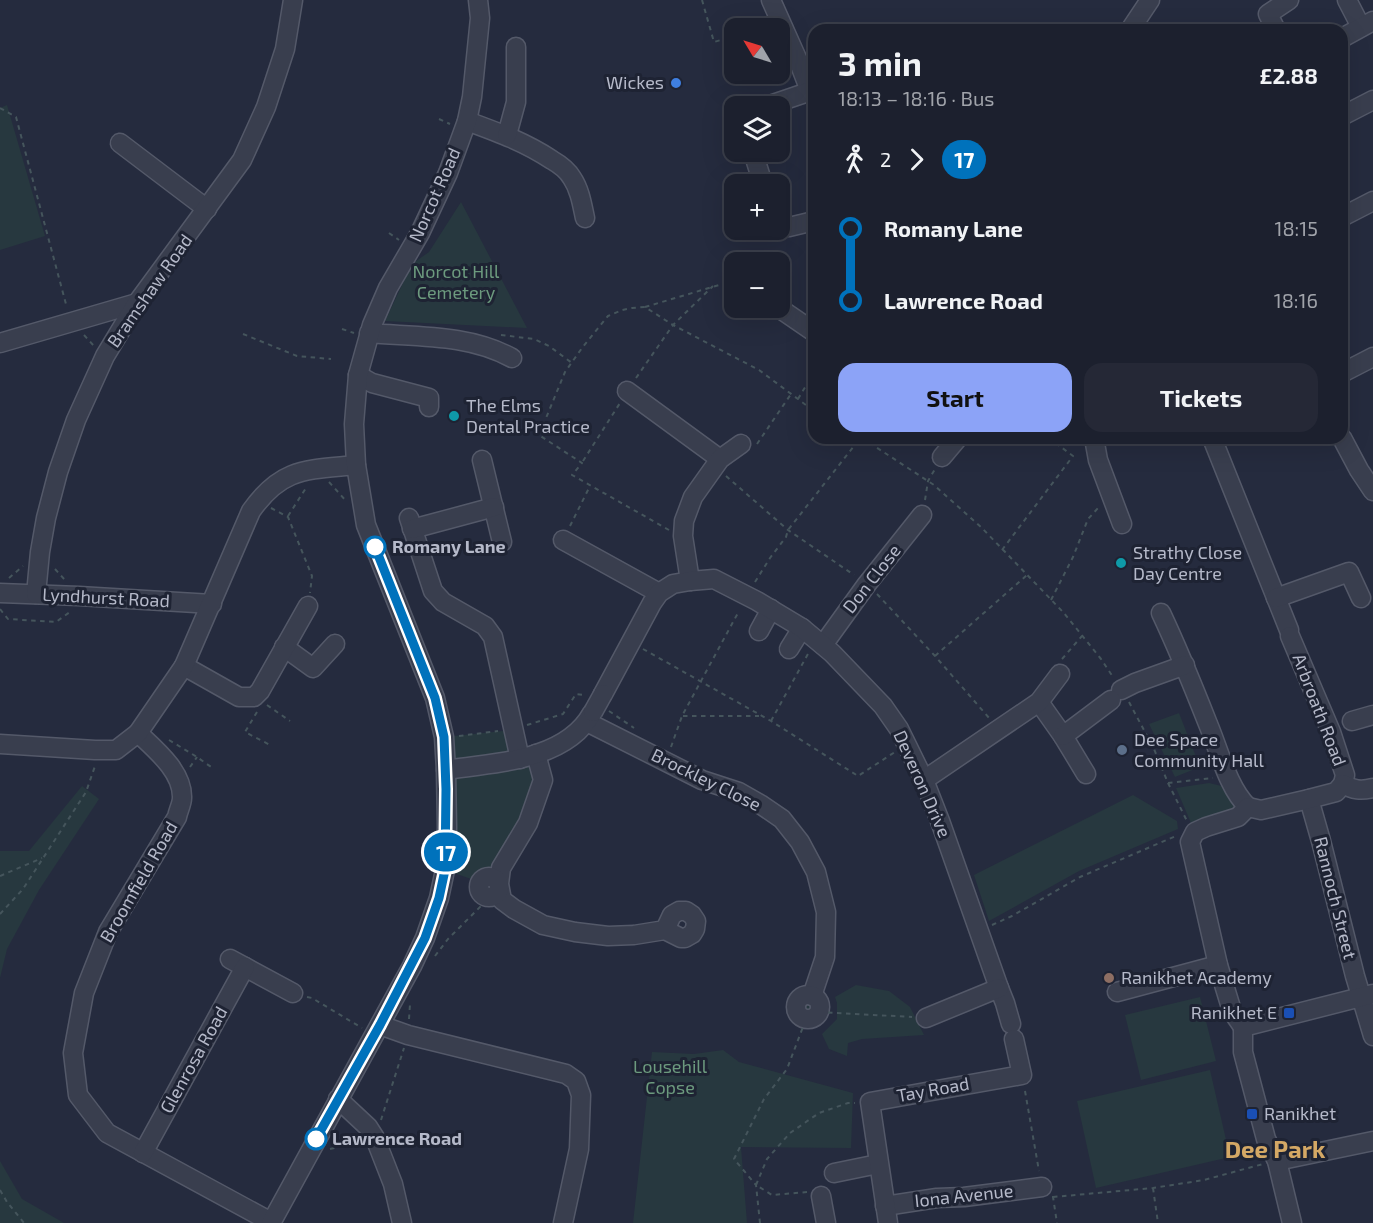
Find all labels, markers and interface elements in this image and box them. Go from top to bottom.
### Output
north arrow [724,18,790,84]
map controls [724,18,790,318]
text: 3 min [838,43,922,83]
text: £2.88 [1260,62,1318,88]
place label: Wickes [606,71,664,93]
marker: Wickes [669,76,683,90]
text: 18:13 – 18:16 · Bus [838,86,994,110]
button: layers [724,96,790,162]
icon: walk [838,143,871,176]
icon: forward [900,143,933,176]
street label: Norcot Road [403,144,465,245]
text: 2 [880,147,891,171]
text: 17 [954,147,974,172]
button: + [724,174,790,240]
text: Romany Lane [884,215,1023,241]
text: 18:15 [1275,216,1318,240]
street label: Bramshaw Road [102,229,196,351]
button: − [724,252,790,318]
park label: Norcot Hill Cemetery [413,260,500,303]
text: Lawrence Road [884,287,1043,313]
text: 18:16 [1274,288,1318,312]
button: Start [838,363,1072,432]
button: Tickets [1084,363,1318,432]
place label: The Elms Dental Practice [466,394,590,437]
marker: The Elms Dental Practice [447,409,461,423]
place label: Romany Lane [392,535,506,557]
marker: Romany Lane [364,536,386,558]
street label: Don Close [838,540,905,617]
place label: Strathy Close Day Centre [1133,541,1242,584]
marker: Strathy Close Day Centre [1114,556,1128,570]
street label: Lyndhurst Road [42,583,170,611]
street label: Arbroath Road [1288,650,1351,769]
street label: Deveron Drive [889,727,956,841]
place label: Dee Space Community Hall [1134,728,1264,771]
street label: Brockley Close [648,743,765,815]
marker: Dee Space Community Hall [1115,743,1129,757]
street label: Broomfield Road [95,817,182,946]
line badge: 17 [419,832,473,872]
street label: Rannoch Street [1310,834,1362,961]
text: 17 [436,840,456,865]
place label: Ranikhet Academy [1121,966,1272,988]
marker: Ranikhet Academy [1102,971,1116,985]
place label: Ranikhet E [1191,1001,1277,1023]
street label: Glenrosa Road [155,1002,231,1117]
marker: Ranikhet E [1282,1006,1296,1020]
park label: Lousehill Copse [633,1055,708,1098]
street label: Tay Road [895,1072,971,1106]
place label: Ranikhet [1264,1102,1336,1124]
marker: Ranikhet [1245,1107,1259,1121]
place label: Lawrence Road [332,1127,462,1149]
marker: Lawrence Road [305,1128,327,1150]
district label: Dee Park [1225,1134,1326,1163]
street label: Iona Avenue [913,1179,1014,1211]

